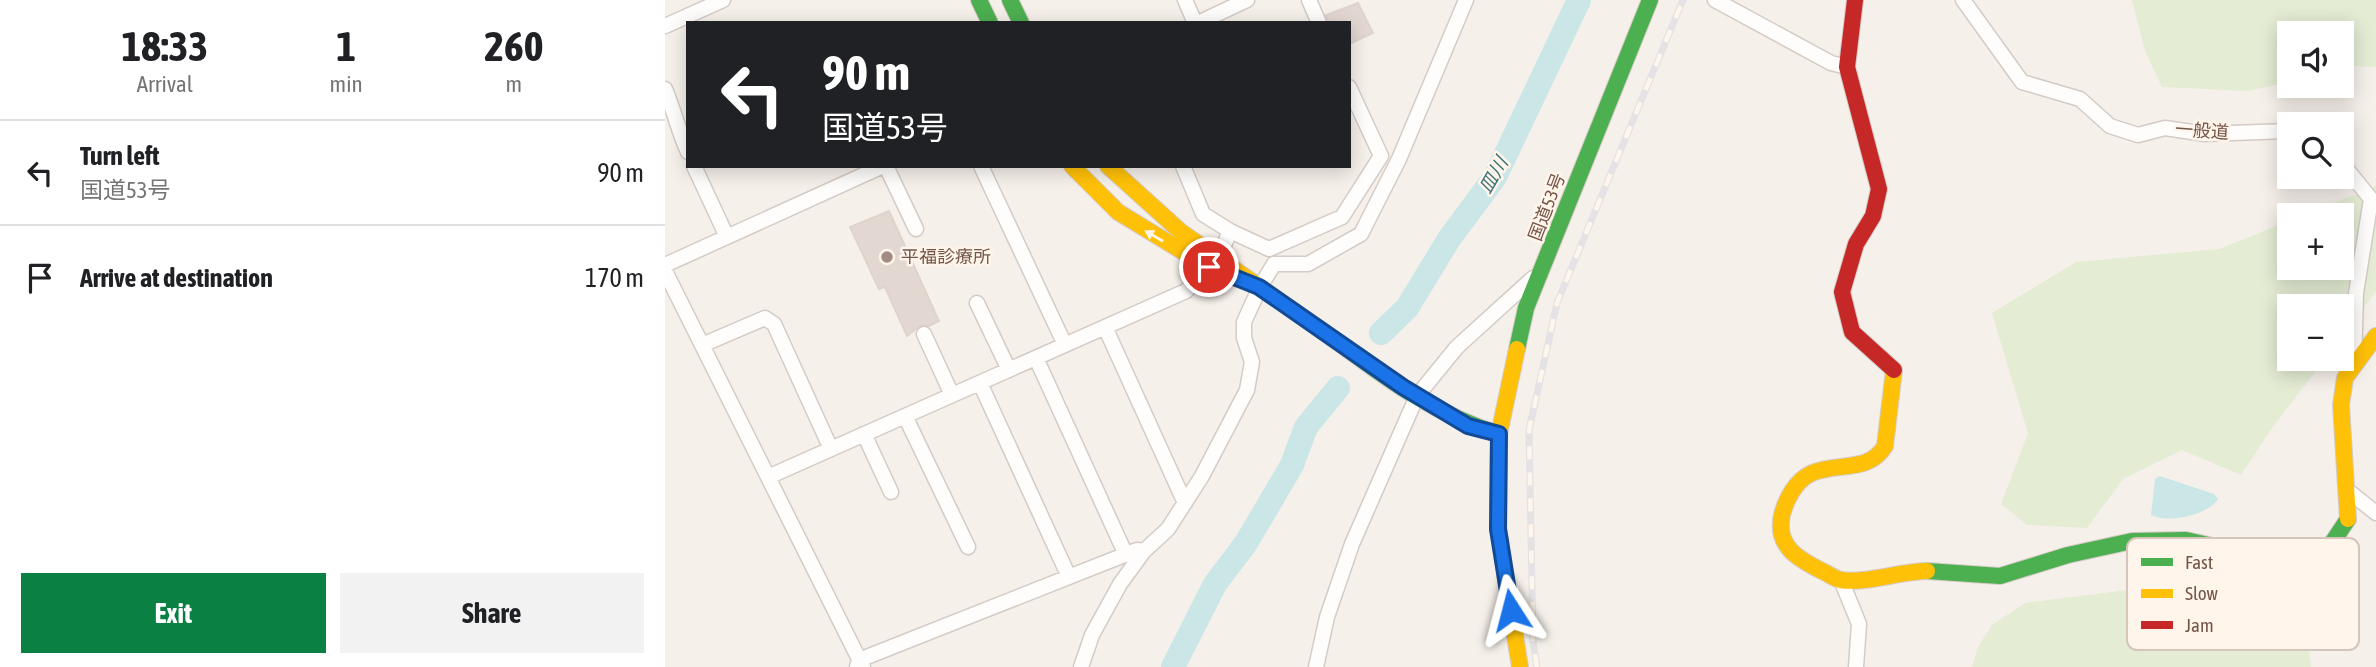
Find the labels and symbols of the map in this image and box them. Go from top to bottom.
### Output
street label: 一般道 [2174,118,2230,143]
water label: 皿川 [1474,151,1513,197]
street label: 国道53号 [1524,170,1569,244]
one-way arrow [1145,230,1164,242]
pin [1179,237,1239,297]
place label: 平福診療所 [901,246,991,267]
marker: 平福診療所 [879,249,895,265]
legend [2127,538,2359,650]
text: Fast [2185,551,2213,573]
position arrow [1474,573,1548,647]
text: Slow [2185,582,2219,604]
text: Jam [2185,614,2214,636]

